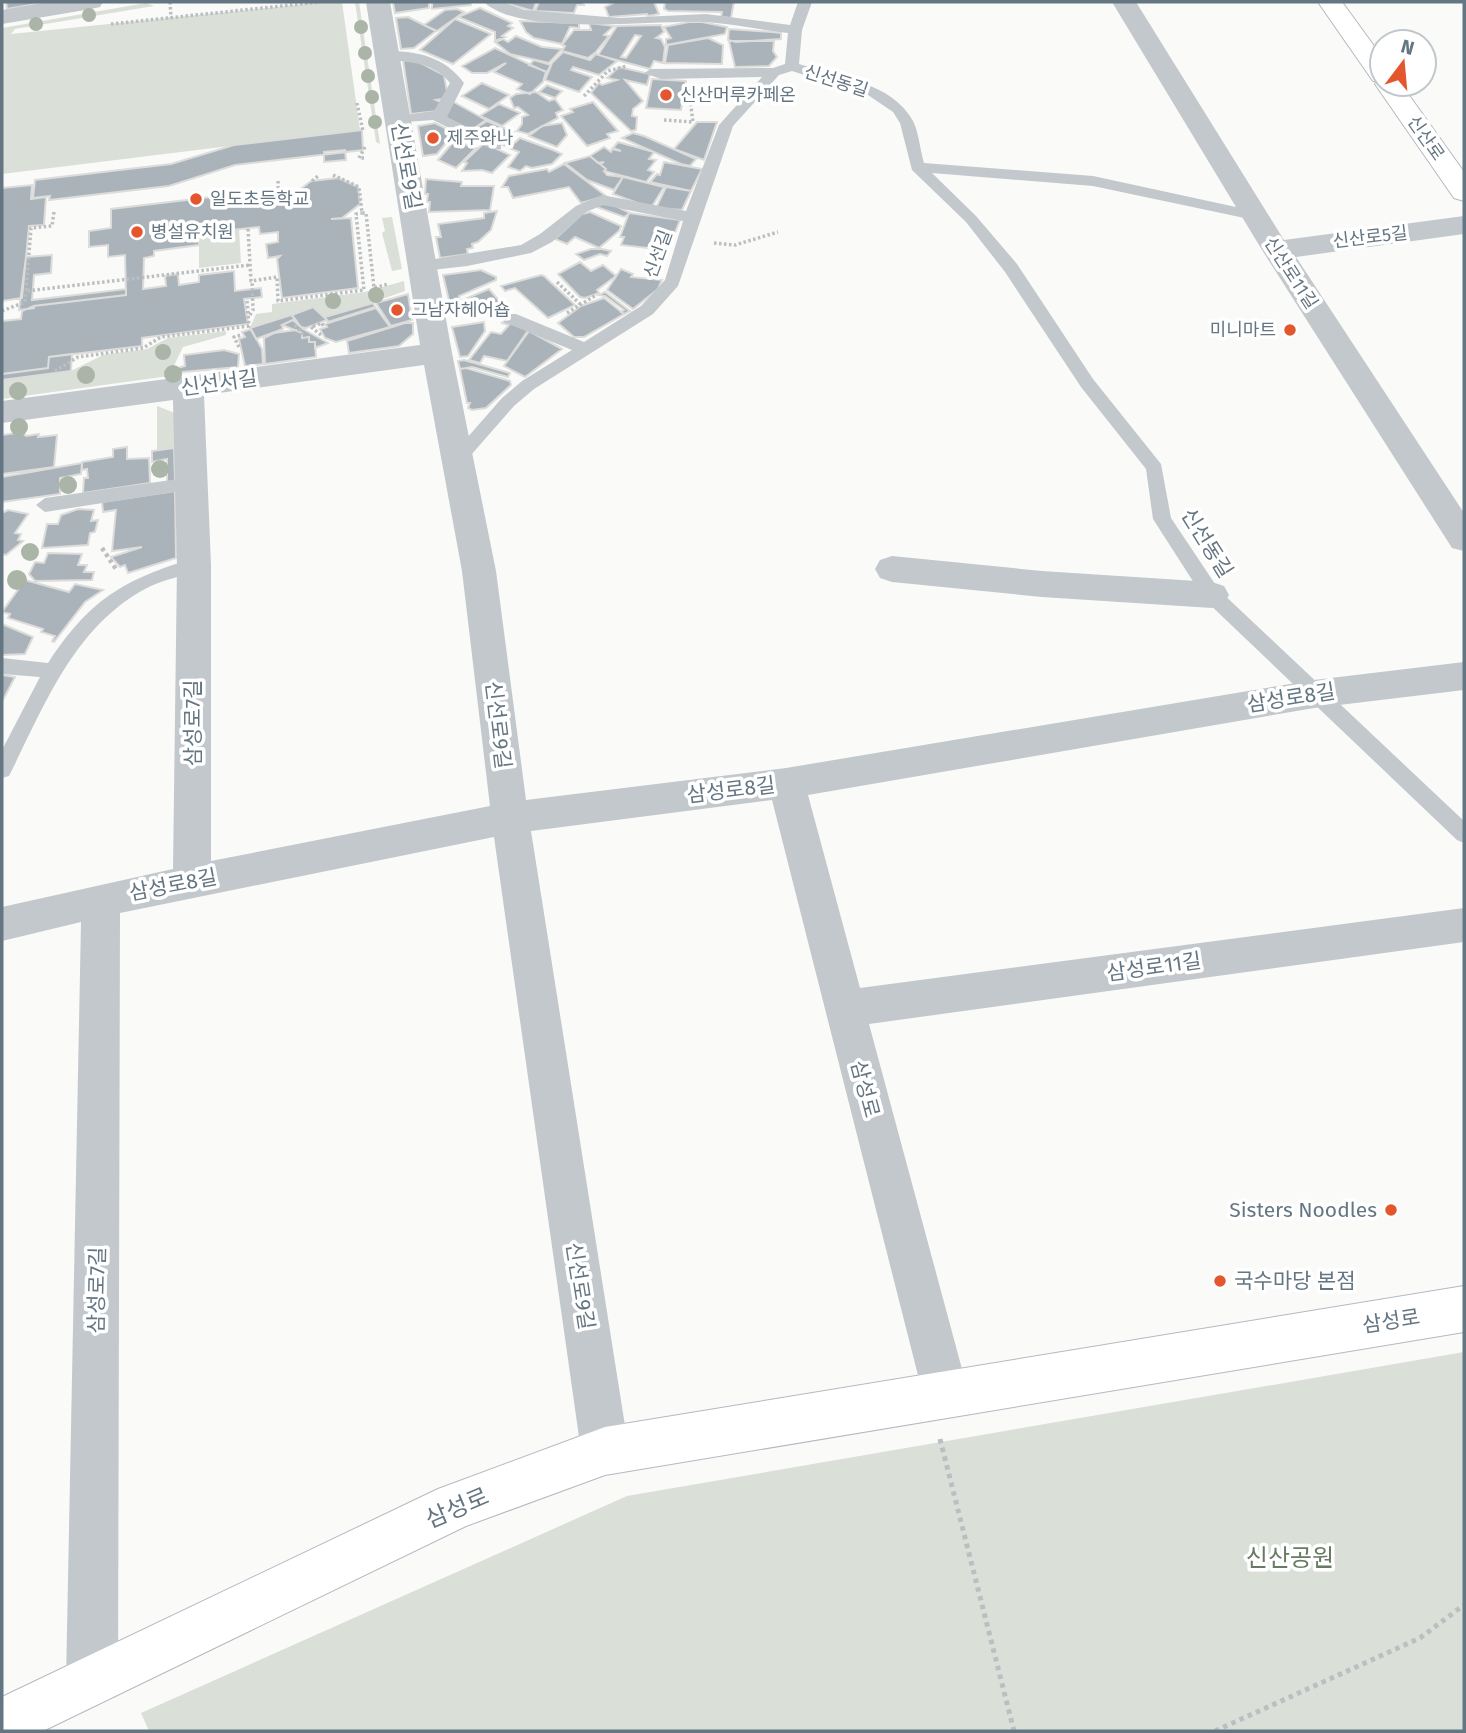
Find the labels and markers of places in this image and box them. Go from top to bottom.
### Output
place label: 신산머루카페온 [680,84,796,106]
marker: 신산머루카페온 [658,87,674,103]
place label: 제주와나 [447,127,513,149]
marker: 제주와나 [425,130,441,146]
place label: 일도초등학교 [210,188,309,210]
marker: 일도초등학교 [188,191,204,207]
place label: 병설유치원 [151,221,234,243]
marker: 병설유치원 [129,224,145,240]
place label: 그남자헤어숍 [411,299,510,321]
marker: 그남자헤어숍 [389,302,405,318]
place label: 미니마트 [1210,319,1276,341]
marker: 미니마트 [1282,322,1298,338]
place label: Sisters Noodles [1229,1197,1377,1223]
marker: Sisters Noodles [1383,1202,1399,1218]
place label: 국수마당 본점 [1234,1268,1356,1294]
marker: 국수마당 본점 [1212,1273,1228,1289]

